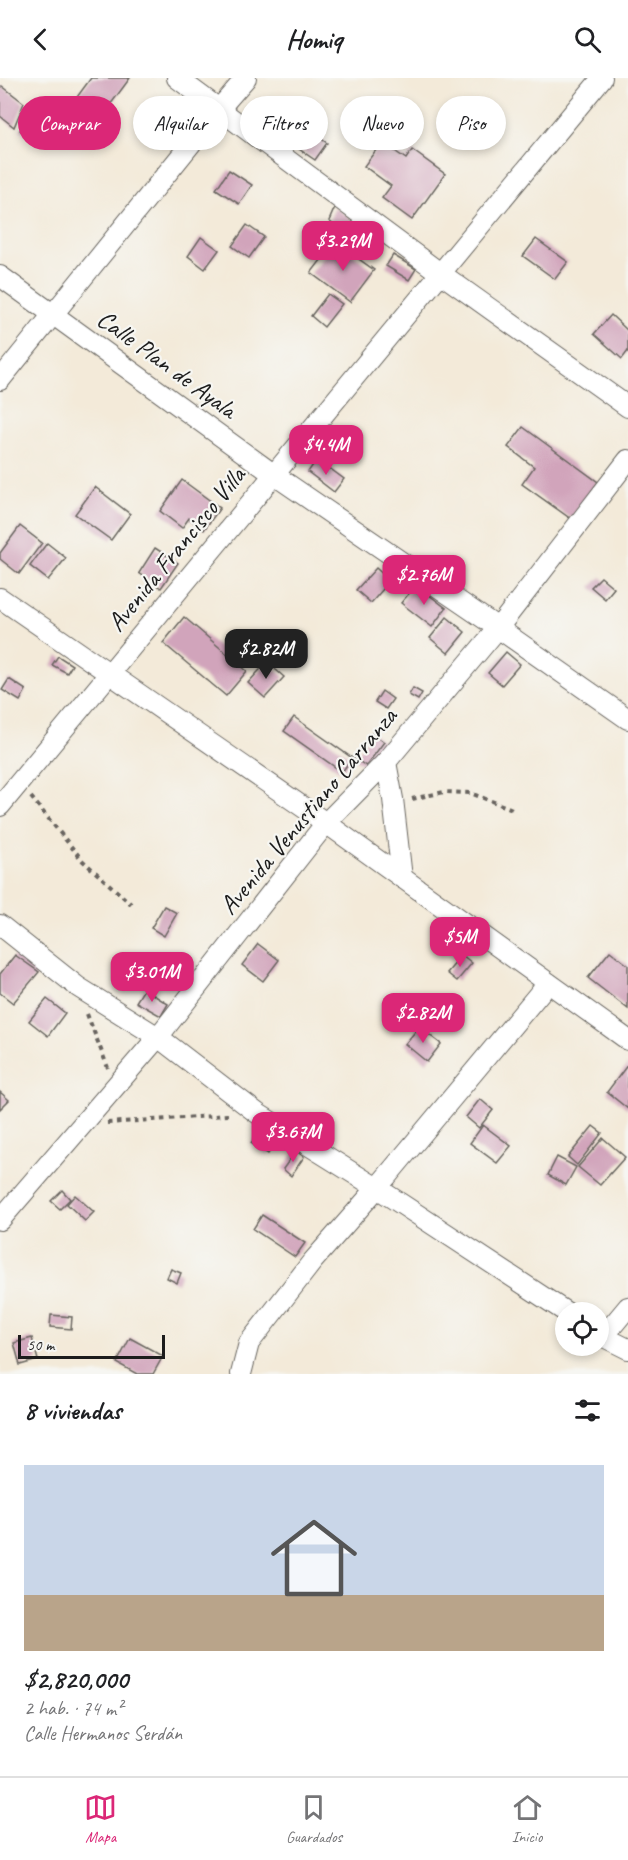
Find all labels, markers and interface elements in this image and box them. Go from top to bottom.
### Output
text: Homiq [286,22,342,56]
icon: back [24,23,57,56]
icon: search [571,23,604,56]
chip: Comprar [18,96,121,150]
chip: Alquilar [133,96,228,150]
chip: Filtros [240,96,328,150]
chip: Nuevo [340,96,424,150]
chip: Piso [436,96,506,150]
pin: $3.29M [294,221,392,272]
text: $3.29M [316,228,370,253]
street label: Calle Plan de Ayala [91,302,245,427]
pin: $4.4M [284,425,368,476]
text: $4.4M [303,432,349,457]
street label: Avenida Francisco Villa [99,459,253,638]
pin: $2.76M [375,555,473,606]
text: $2.76M [397,562,451,587]
pin: $2.82M [217,629,315,680]
text: $2.82M [239,636,293,661]
street label: Avenida Venustiano Carranza [212,700,405,921]
pin: $5M [431,917,489,968]
text: $5M [444,924,476,949]
pin: $3.01M [103,952,201,1003]
text: $3.01M [125,959,179,984]
pin: $2.82M [374,993,472,1044]
text: $2.82M [396,1000,450,1025]
pin: $3.67M [244,1112,342,1163]
text: $3.67M [266,1119,320,1144]
map controls [555,1302,609,1356]
button: locate [555,1302,609,1356]
scale bar [18,1332,165,1360]
text: 50 m [27,1335,54,1355]
text: 8 viviendas [24,1394,121,1427]
icon: filters [571,1394,604,1427]
icon: home [260,1504,368,1612]
text: $2,820,000 [24,1663,128,1696]
text: 2 hab. · 74 m² [24,1696,122,1721]
text: Calle Hermanos Serdán [24,1721,182,1746]
tab: Mapa [84,1791,117,1847]
tab: Guardados [286,1791,342,1847]
tab: Inicio [511,1791,544,1847]

